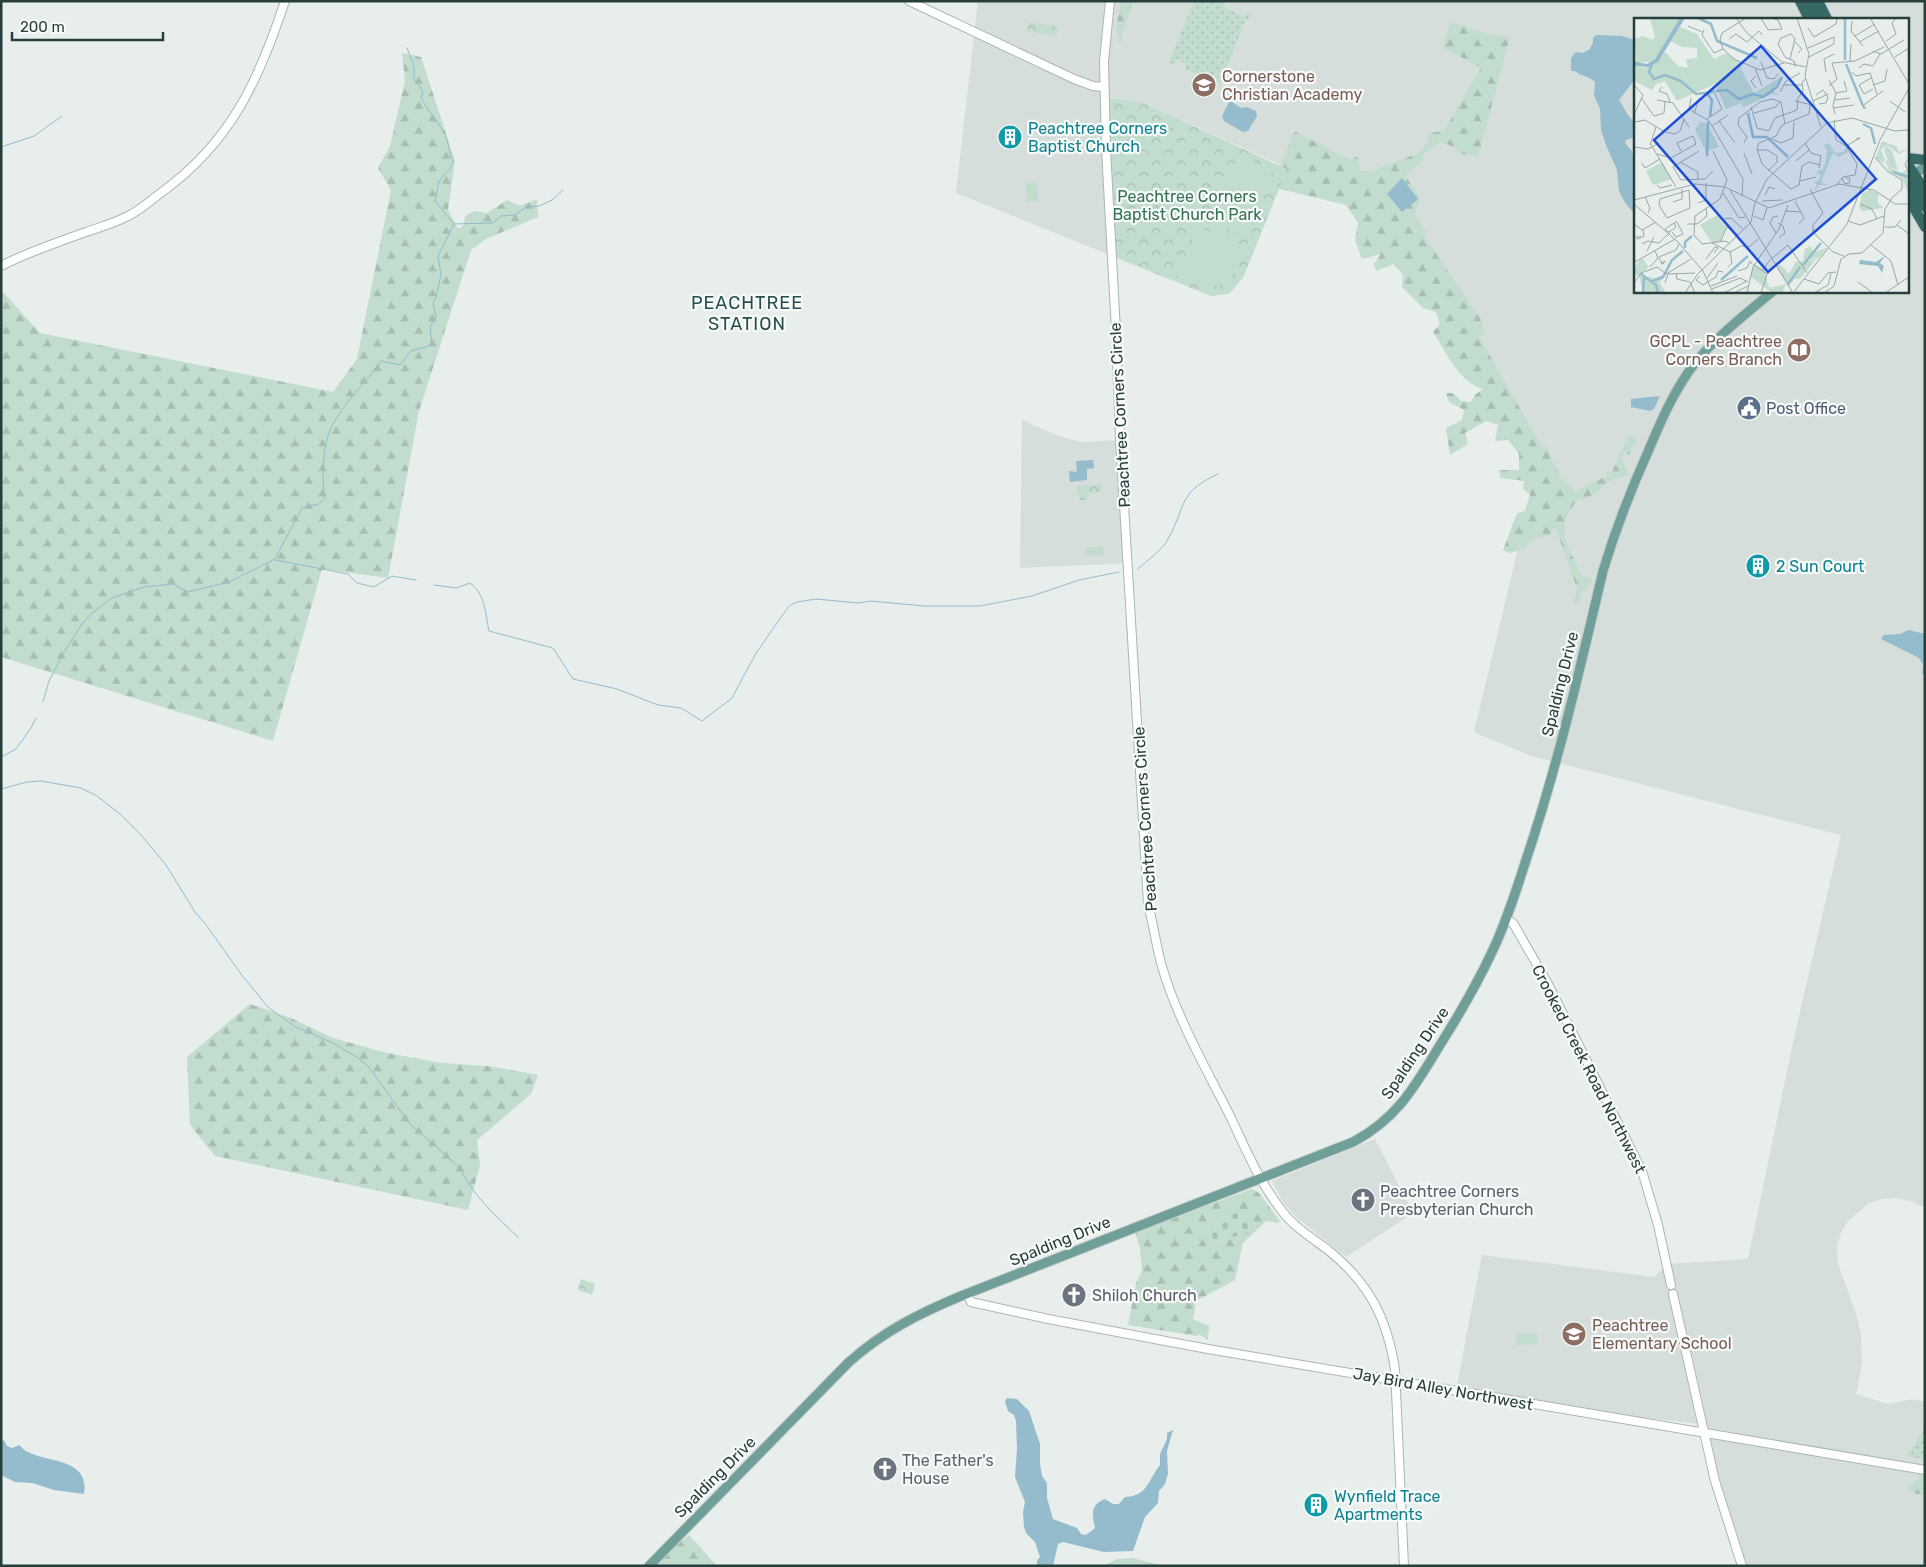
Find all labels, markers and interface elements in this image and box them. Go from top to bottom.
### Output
scale bar [12,10,164,42]
text: 200 m [20,18,65,36]
inset map [1634,18,1908,292]
place label: Cornerstone Christian Academy [1222,67,1362,104]
school or university icon: Cornerstone Christian Academy [1191,72,1217,98]
place label: Peachtree Corners Baptist Church [1028,119,1167,156]
building icon: Peachtree Corners Baptist Church [997,124,1023,150]
park label: Peachtree Corners Baptist Church Park [1112,187,1262,224]
district label: PEACHTREE STATION [691,292,803,335]
street label: Peachtree Corners Circle [1106,322,1134,508]
place label: GCPL - Peachtree Corners Branch [1649,332,1782,369]
library icon: GCPL - Peachtree Corners Branch [1786,337,1812,363]
public building icon: Post Office [1736,395,1762,421]
place label: Post Office [1766,399,1846,418]
building icon: 2 Sun Court [1745,553,1771,579]
place label: 2 Sun Court [1776,557,1864,576]
street label: Spalding Drive [1538,630,1582,738]
street label: Peachtree Corners Circle [1129,726,1161,912]
street label: Crooked Creek Road Northwest [1528,961,1650,1177]
street label: Spalding Drive [1377,1003,1453,1103]
place label: Peachtree Corners Presbyterian Church [1380,1182,1534,1219]
church icon: Peachtree Corners Presbyterian Church [1350,1187,1376,1213]
street label: Spalding Drive [1007,1212,1113,1270]
church icon: Shiloh Church [1061,1282,1087,1308]
place label: Shiloh Church [1092,1286,1197,1305]
place label: Peachtree Elementary School [1592,1316,1732,1353]
school or university icon: Peachtree Elementary School [1561,1321,1587,1347]
street label: Jay Bird Alley Northwest [1352,1364,1534,1414]
street label: Spalding Drive [670,1432,760,1522]
place label: The Father's House [902,1451,994,1488]
church icon: The Father's House [872,1456,898,1482]
place label: Wynfield Trace Apartments [1334,1487,1440,1524]
building icon: Wynfield Trace Apartments [1303,1492,1329,1518]

